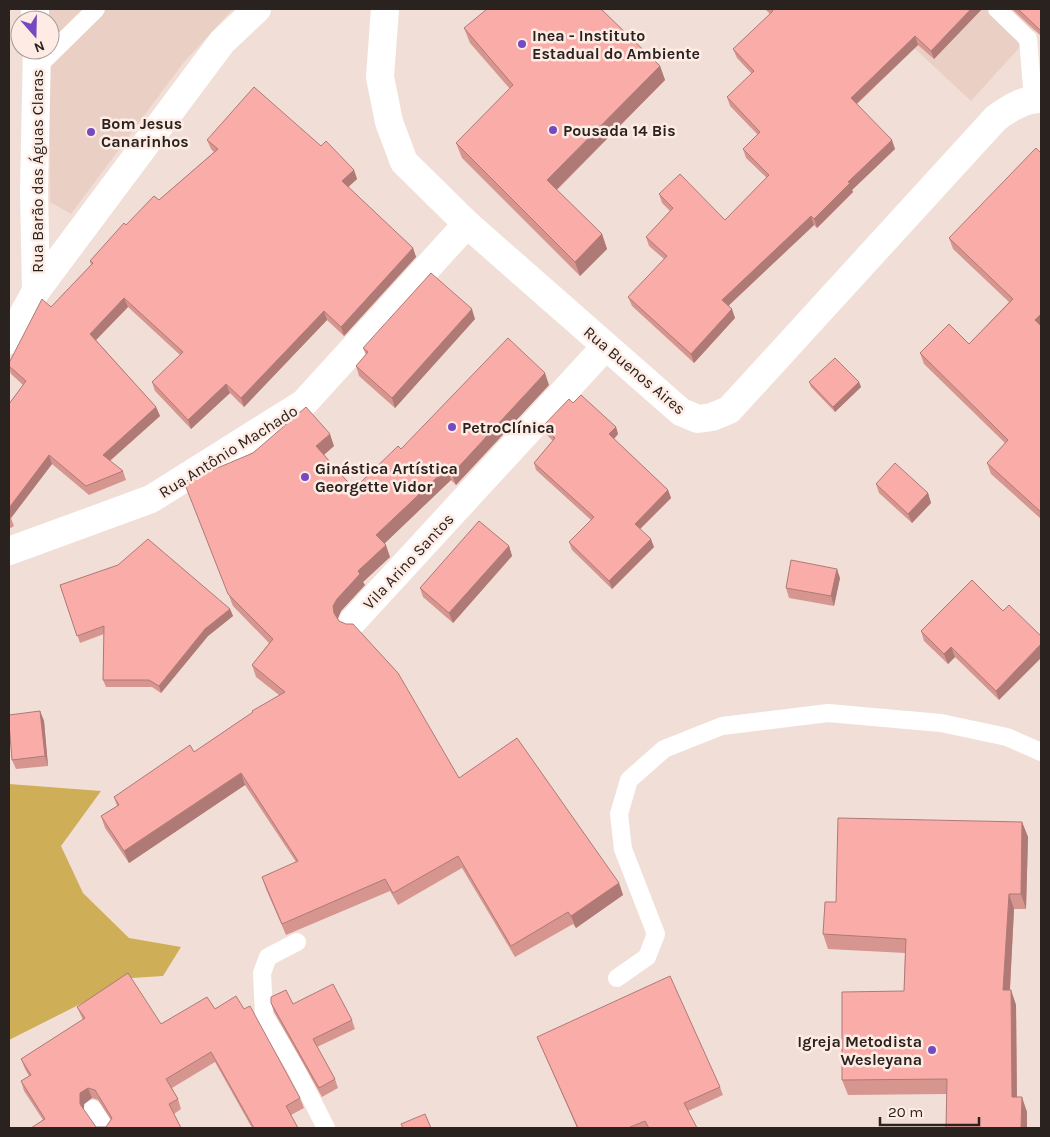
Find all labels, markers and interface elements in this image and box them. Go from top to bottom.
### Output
north arrow [10,10,60,60]
place label: Inea - Instituto Estadual do Ambiente [532,26,700,63]
text: N [32,37,47,56]
marker: Inea - Instituto Estadual do Ambiente [516,38,528,50]
street label: Rua Barão das Águas Claras [28,69,47,273]
place label: Bom Jesus Canarinhos [101,114,189,151]
place label: Pousada 14 Bis [563,121,676,140]
marker: Pousada 14 Bis [547,124,559,136]
marker: Bom Jesus Canarinhos [85,126,97,138]
street label: Rua Buenos Aires [580,322,689,418]
street label: Rua Antônio Machado [155,401,301,502]
place label: PetroClínica [462,418,555,437]
marker: PetroClínica [446,421,458,433]
place label: Ginástica Artística Georgette Vidor [315,459,458,496]
marker: Ginástica Artística Georgette Vidor [299,471,311,483]
street label: Vila Arino Santos [359,509,458,613]
place label: Igreja Metodista Wesleyana [797,1032,922,1069]
marker: Igreja Metodista Wesleyana [926,1044,938,1056]
scale bar [880,1094,979,1126]
text: 20 m [888,1103,923,1121]

